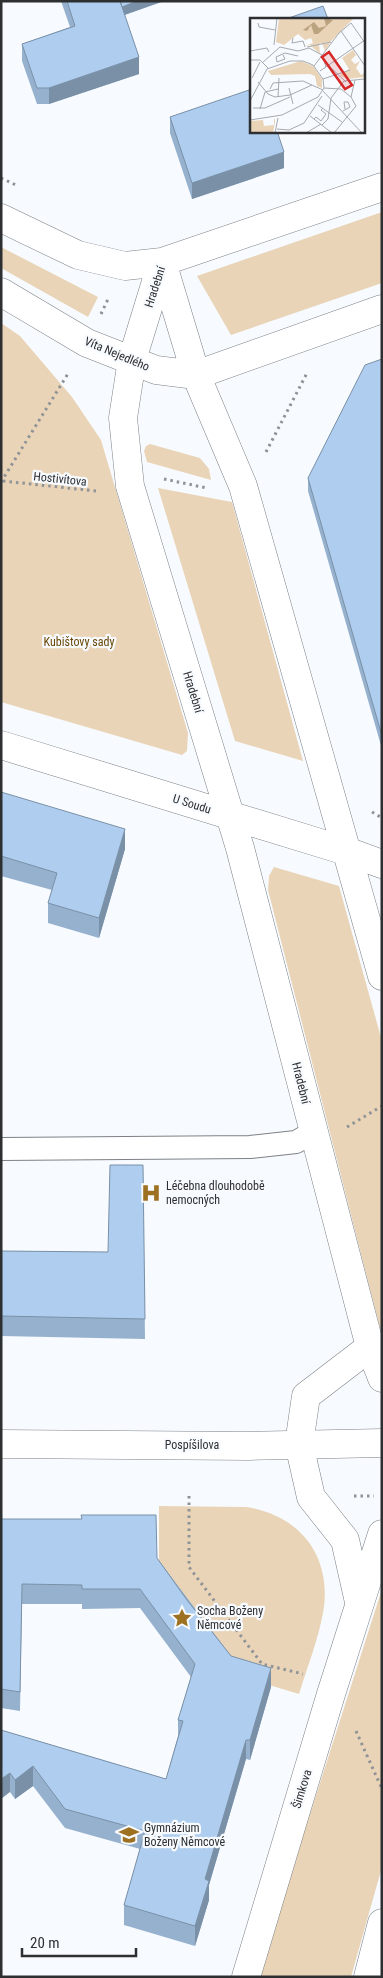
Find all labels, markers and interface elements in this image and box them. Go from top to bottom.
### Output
inset map [250,18,366,132]
street label: Hradební [142,263,169,309]
street label: Víta Nejedlého [82,334,152,374]
street label: Hostivítova [33,469,88,489]
park label: Kubištovy sady [44,635,114,649]
street label: Hradební [180,670,206,716]
street label: U Soudu [171,792,213,816]
street label: Hradební [289,1061,313,1107]
place label: Léčebna dlouhodobě nemocných [166,1179,265,1207]
hospital icon: Léčebna dlouhodobě nemocných [140,1182,162,1204]
street label: Pospíšilova [165,1438,220,1452]
place label: Socha Boženy Němcové [197,1604,263,1632]
place icon: Socha Boženy Němcové [171,1607,193,1629]
street label: Šimkova [288,1767,315,1810]
place label: Gymnázium Boženy Němcové [144,1821,225,1849]
school or university icon: Gymnázium Boženy Němcové [118,1824,140,1846]
scale bar [22,1926,136,1958]
text: 20 m [30,1934,60,1952]

